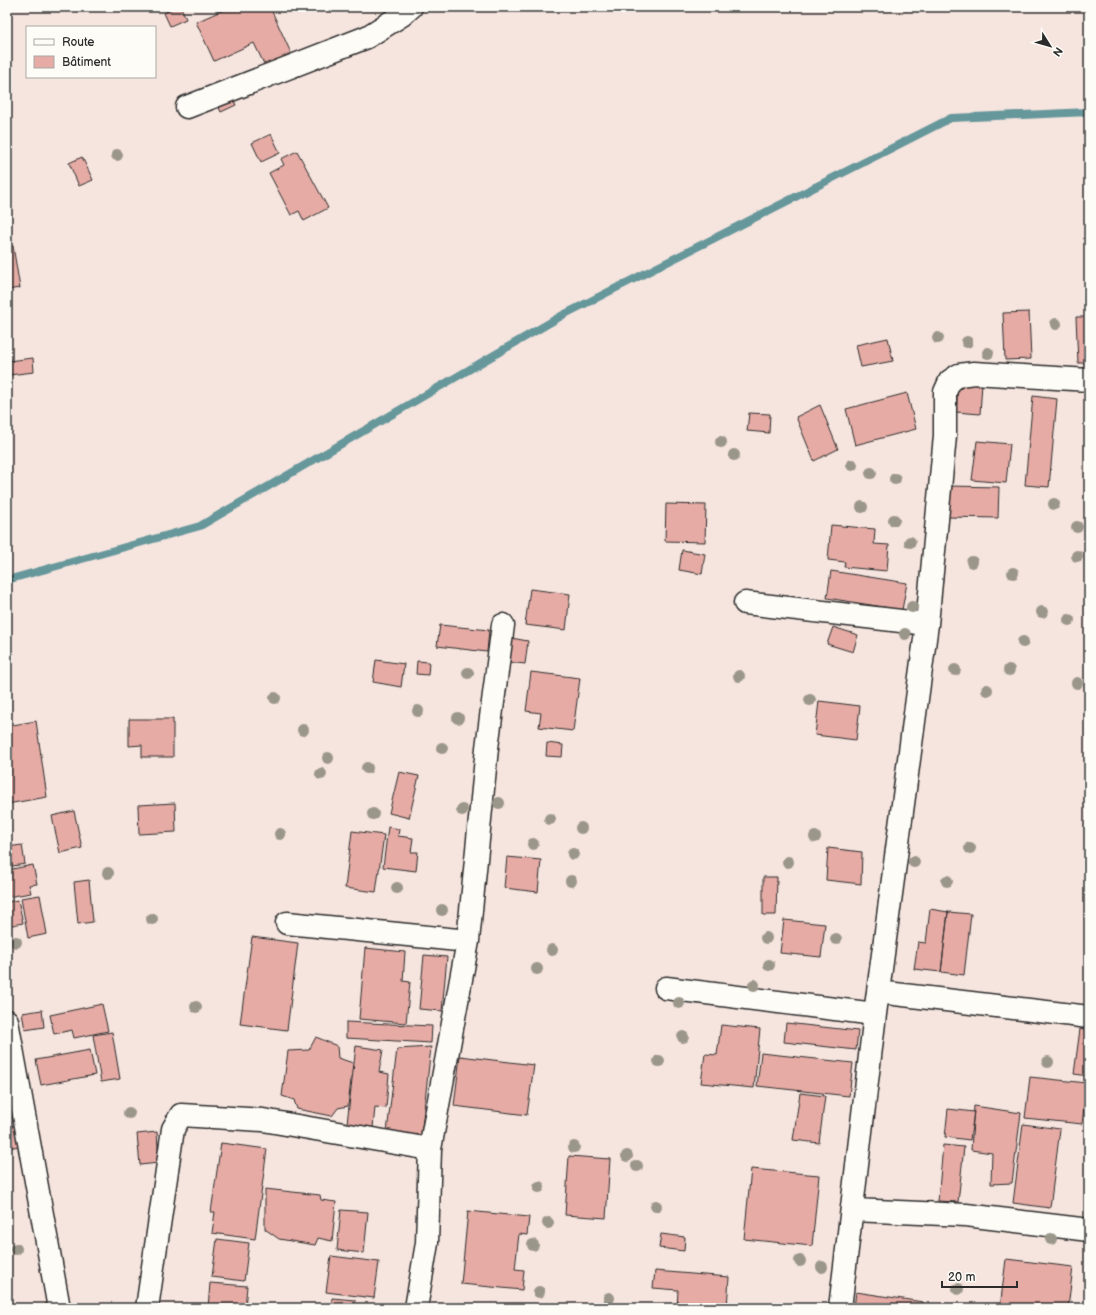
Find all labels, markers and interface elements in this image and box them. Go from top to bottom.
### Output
legend [26,26,156,78]
north arrow [1030,26,1070,66]
text: Route [62,35,94,50]
text: N [1050,45,1065,59]
text: Bâtiment [62,55,111,70]
scale bar [942,1263,1017,1289]
text: 20 m [948,1270,975,1285]

